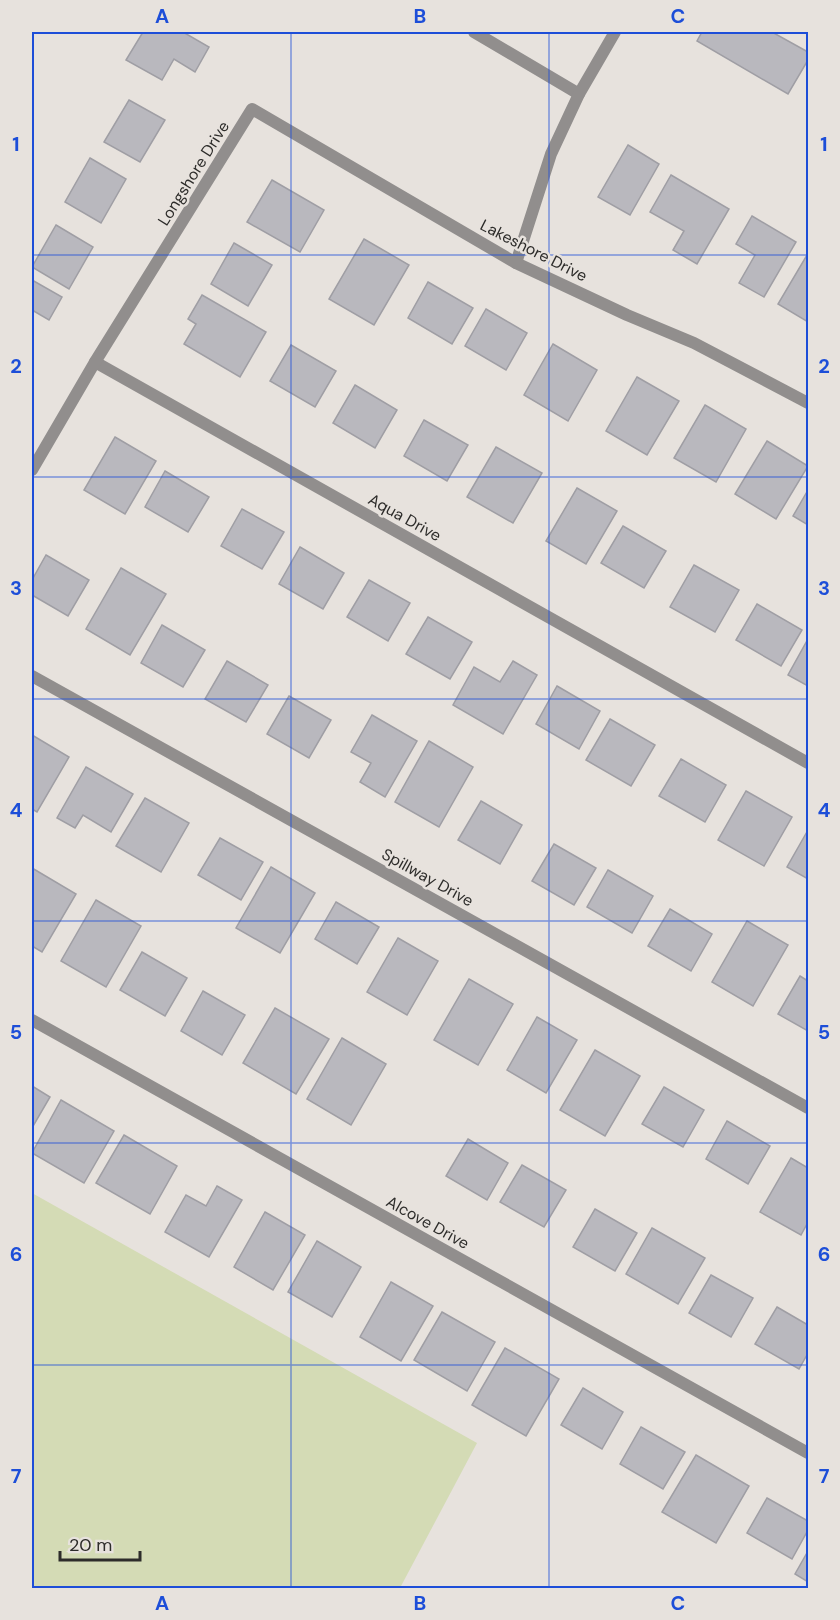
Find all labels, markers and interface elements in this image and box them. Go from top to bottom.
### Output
text: A [155,3,169,29]
text: B [414,3,426,29]
text: C [671,3,685,29]
street label: Longshore Drive [153,117,234,229]
text: 1 [12,131,20,157]
text: 1 [820,131,828,157]
street label: Lakeshore Drive [477,214,591,286]
text: 2 [10,353,22,379]
text: 2 [818,353,830,379]
street label: Aqua Drive [365,489,445,546]
text: 3 [10,575,22,601]
text: 3 [818,575,830,601]
text: 4 [10,797,23,823]
text: 4 [818,797,831,823]
street label: Spillway Drive [378,844,477,911]
text: 5 [10,1019,22,1045]
text: 5 [818,1019,830,1045]
street label: Alcove Drive [383,1191,473,1254]
text: 6 [10,1241,22,1267]
text: 6 [818,1241,830,1267]
text: 7 [11,1463,22,1489]
text: 7 [819,1463,830,1489]
scale bar [60,1524,140,1562]
text: 20 m [69,1533,112,1557]
text: A [155,1590,169,1616]
text: B [414,1590,426,1616]
text: C [671,1590,685,1616]

